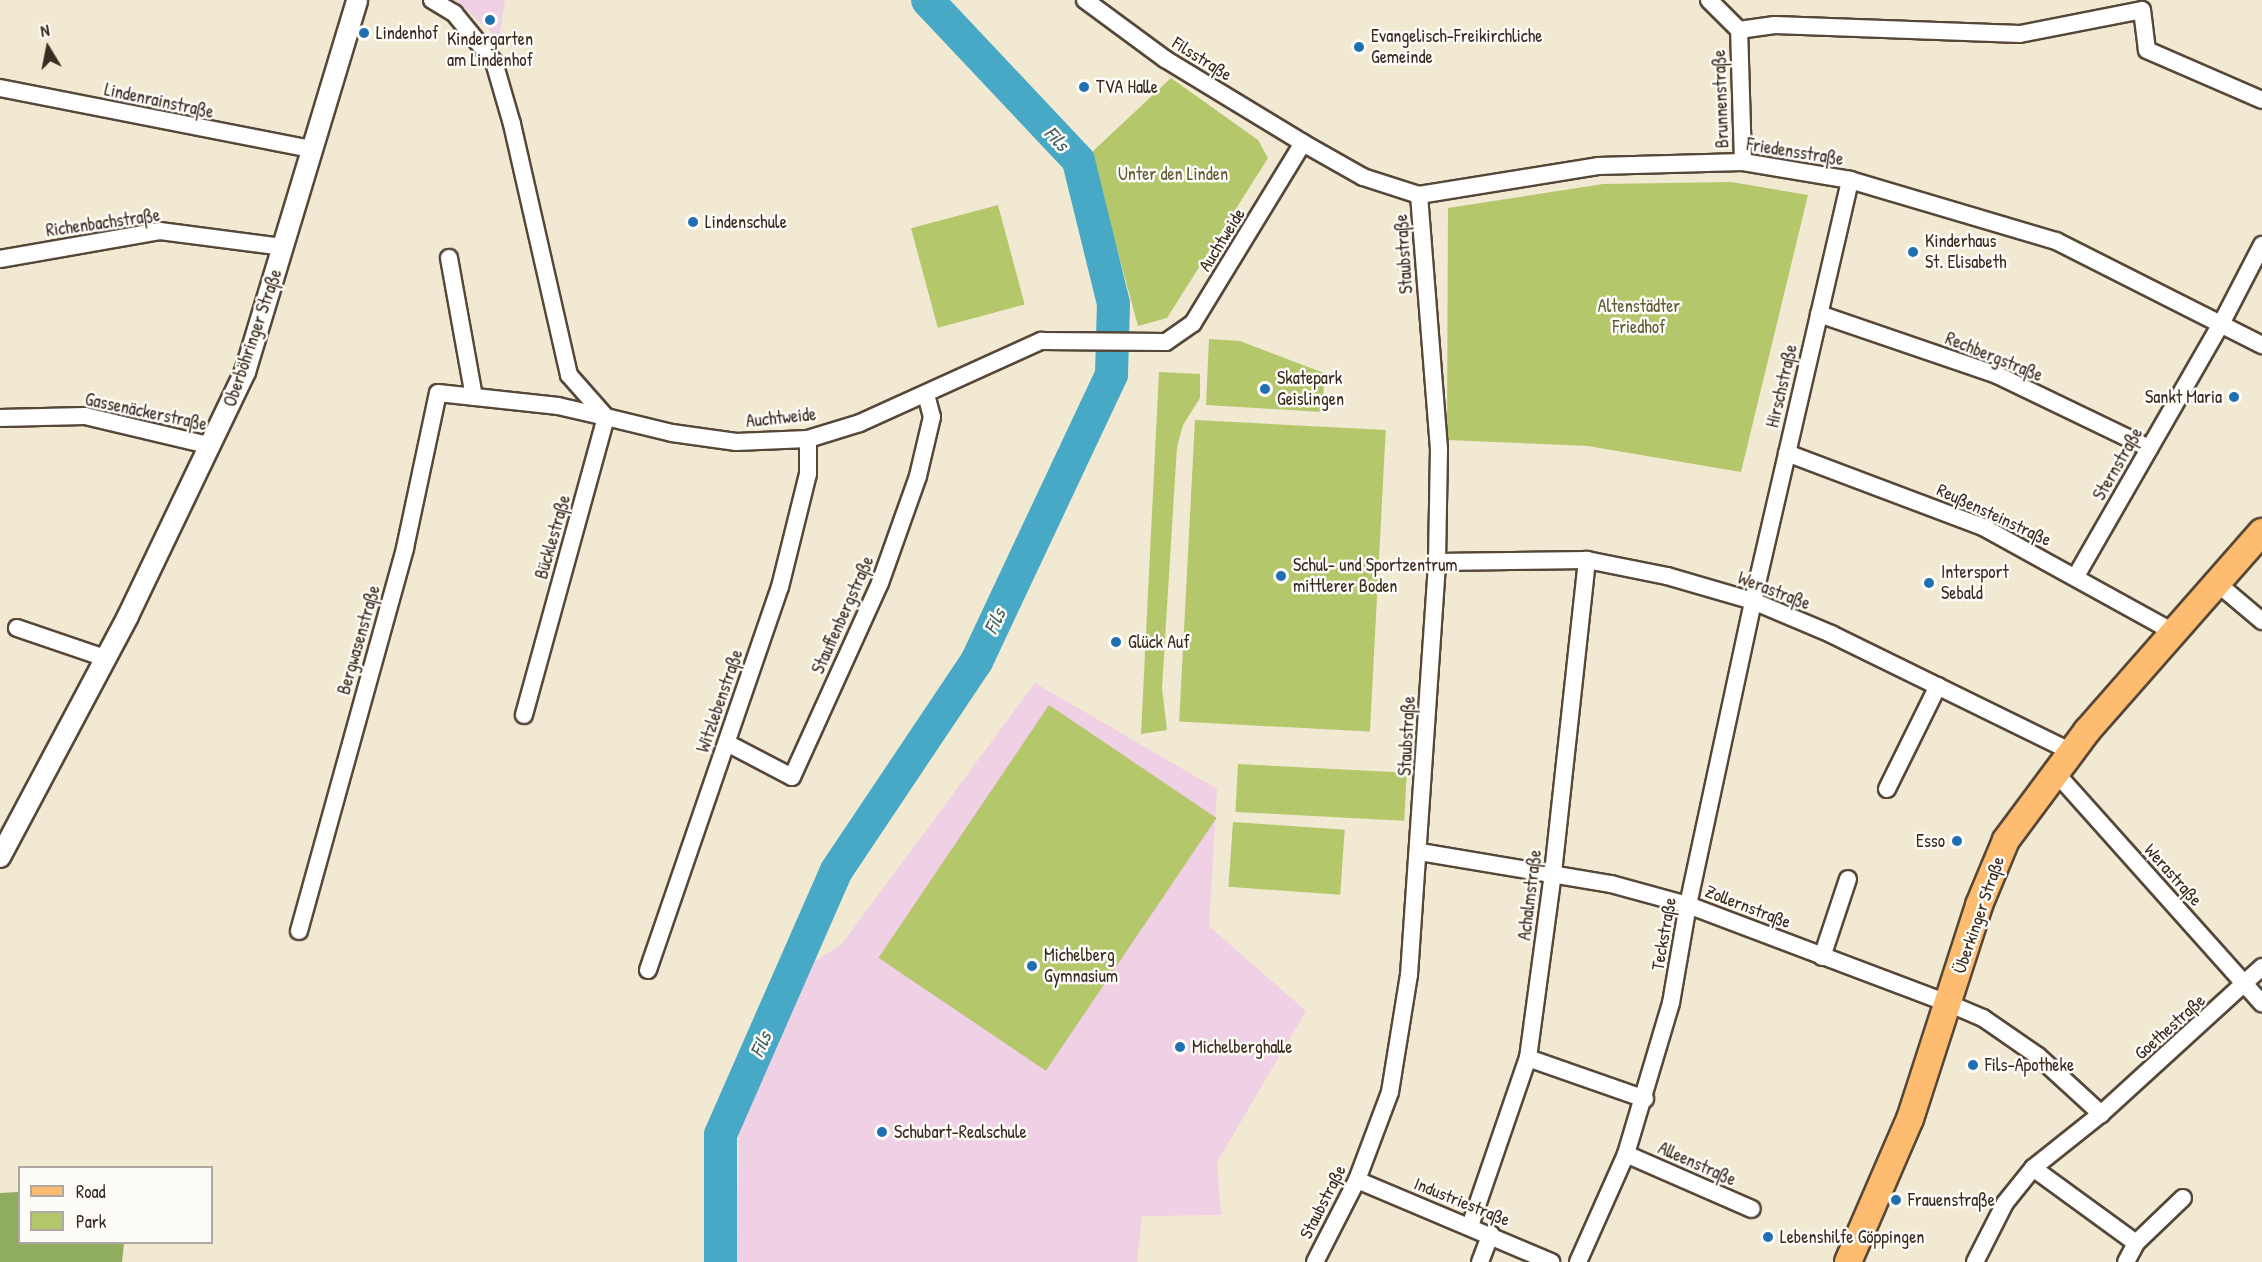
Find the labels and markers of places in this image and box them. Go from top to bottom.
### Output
marker: Kindergarten am Lindenhof [483,13,497,27]
place label: Lindenhof [376,22,438,44]
marker: Lindenhof [357,26,371,40]
place label: Evangelisch-Freikirchliche Gemeinde [1371,26,1542,68]
place label: Kindergarten am Lindenhof [447,29,533,72]
marker: Evangelisch-Freikirchliche Gemeinde [1352,40,1366,54]
place label: TVA Halle [1096,76,1158,98]
marker: TVA Halle [1077,80,1091,94]
place label: Lindenschule [705,211,787,233]
marker: Lindenschule [686,215,700,229]
place label: Kinderhaus St. Elisabeth [1925,231,2007,274]
marker: Kinderhaus St. Elisabeth [1906,245,1920,259]
place label: Skatepark Geislingen [1277,368,1344,410]
marker: Skatepark Geislingen [1258,382,1272,396]
place label: Sankt Maria [2145,386,2222,408]
marker: Sankt Maria [2227,390,2241,404]
place label: Schul- und Sportzentrum mittlerer Boden [1293,555,1458,598]
place label: Intersport Sebald [1941,562,2009,604]
marker: Schul- und Sportzentrum mittlerer Boden [1274,569,1288,583]
marker: Intersport Sebald [1922,576,1936,590]
place label: Glück Auf [1128,631,1190,653]
marker: Glück Auf [1109,635,1123,649]
place label: Esso [1916,830,1945,852]
marker: Esso [1950,834,1964,848]
place label: Michelberg Gymnasium [1044,945,1118,988]
marker: Michelberg Gymnasium [1025,959,1039,973]
place label: Michelberghalle [1192,1036,1292,1058]
marker: Michelberghalle [1173,1040,1187,1054]
place label: Fils-Apotheke [1985,1054,2074,1076]
marker: Fils-Apotheke [1966,1058,1980,1072]
place label: Schubart-Realschule [894,1121,1027,1143]
marker: Schubart-Realschule [875,1125,889,1139]
place label: Frauenstraße [1908,1189,1995,1211]
marker: Frauenstraße [1889,1193,1903,1207]
place label: Lebenshilfe Göppingen [1780,1226,1924,1248]
marker: Lebenshilfe Göppingen [1761,1230,1775,1244]

